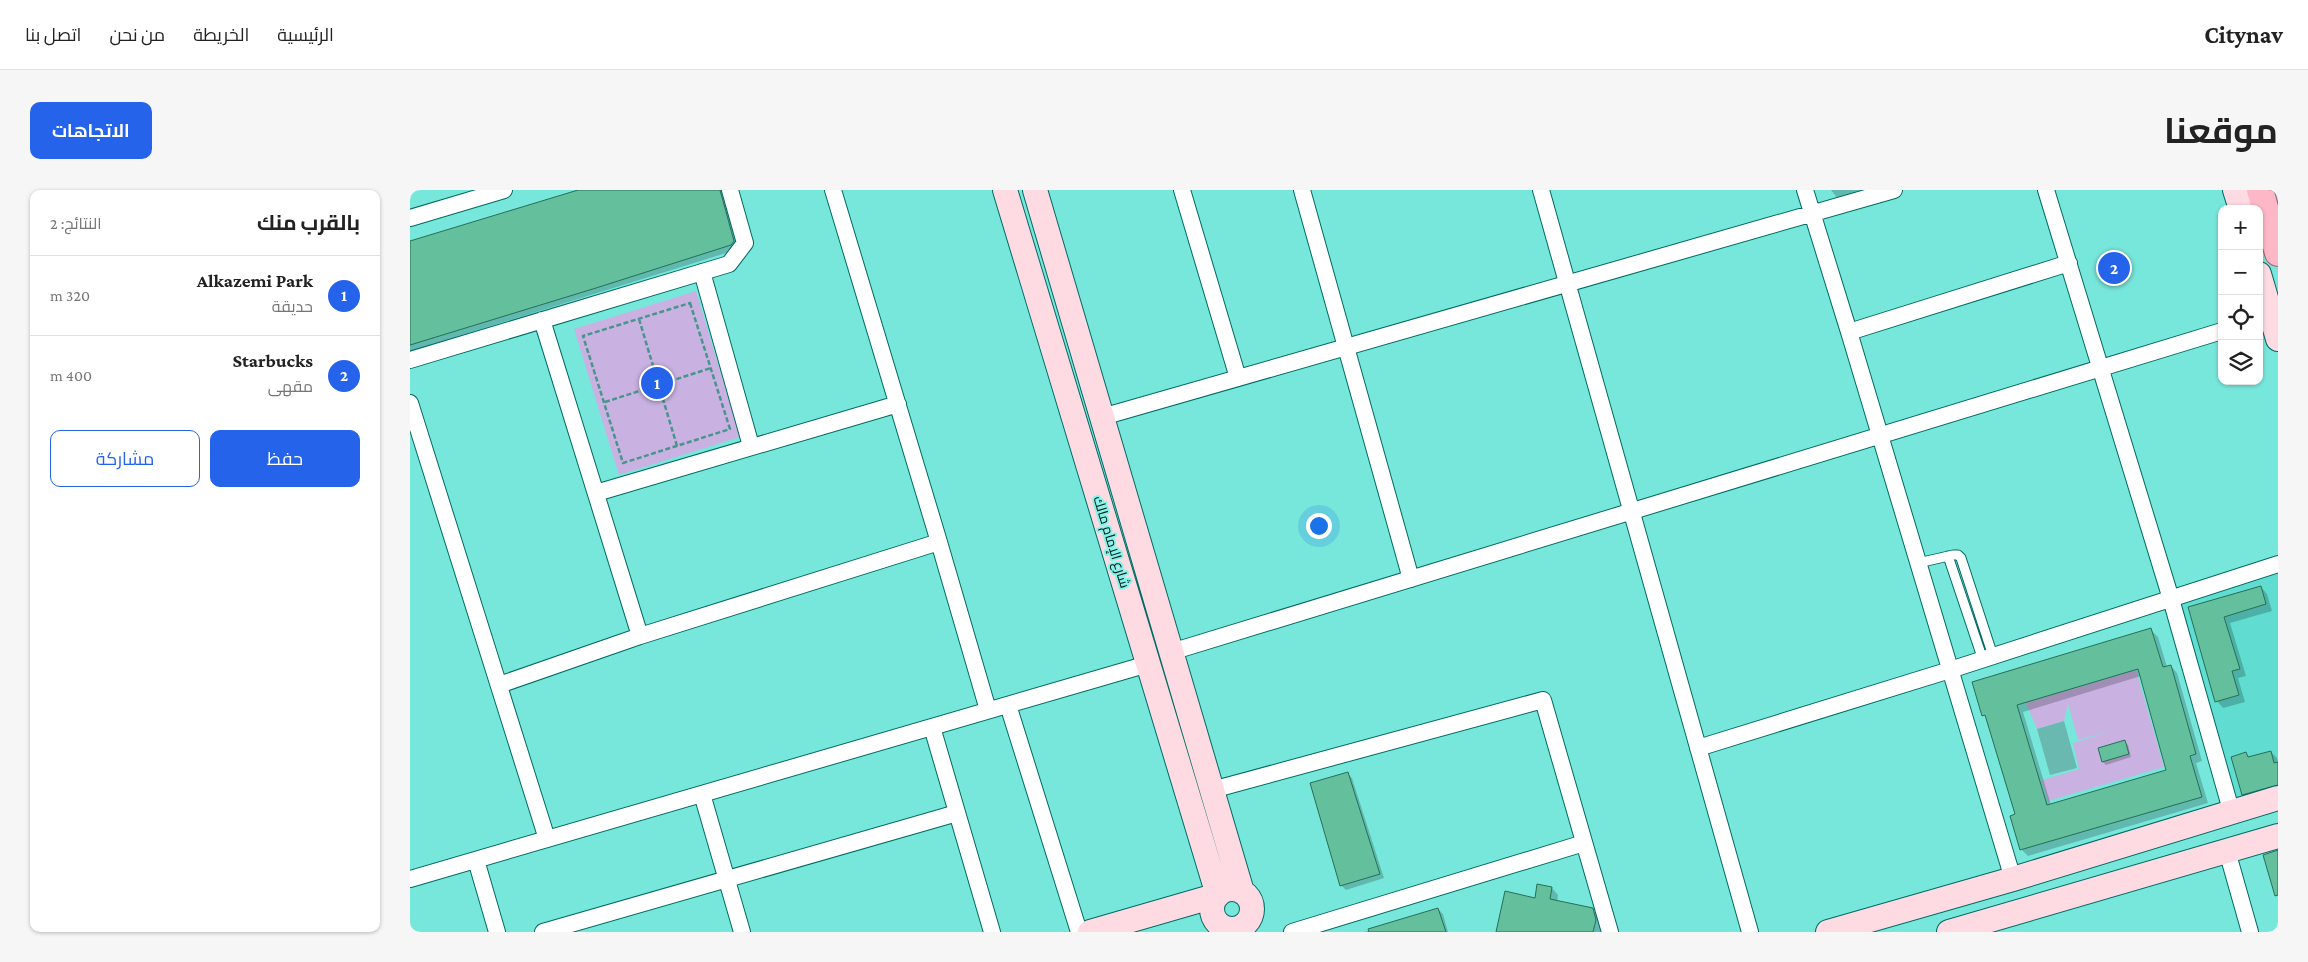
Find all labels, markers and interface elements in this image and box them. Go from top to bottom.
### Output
text: Citynav [2204,21,2283,48]
text: اتصل بنا [25,25,81,45]
text: من نحن [109,25,165,45]
text: الخريطة [193,25,249,45]
text: الرئيسية [277,25,334,45]
button: الاتجاهات [30,102,152,159]
text: موقعنا [2164,112,2278,151]
map controls [2218,205,2263,385]
button: + [2218,205,2263,250]
text: بالقرب منك [257,211,360,235]
text: النتائج: 2 [50,215,101,232]
pin: 2 [2098,249,2130,287]
button: − [2218,250,2263,295]
text: Alkazemi Park [197,270,313,291]
text: 320 m [50,287,90,304]
text: 1 [341,287,347,304]
button: locate [2218,295,2263,340]
text: حديقة [272,298,313,315]
button: layers [2218,340,2263,385]
text: Starbucks [233,350,313,371]
pin: 1 [641,364,673,402]
text: 400 m [50,367,92,384]
text: 2 [340,367,348,384]
text: مقهى [268,378,313,395]
button: مشاركة [50,430,200,487]
button: حفظ [210,430,360,487]
street label: شارع الإمام مالك [1088,494,1134,591]
your location [1306,513,1332,539]

